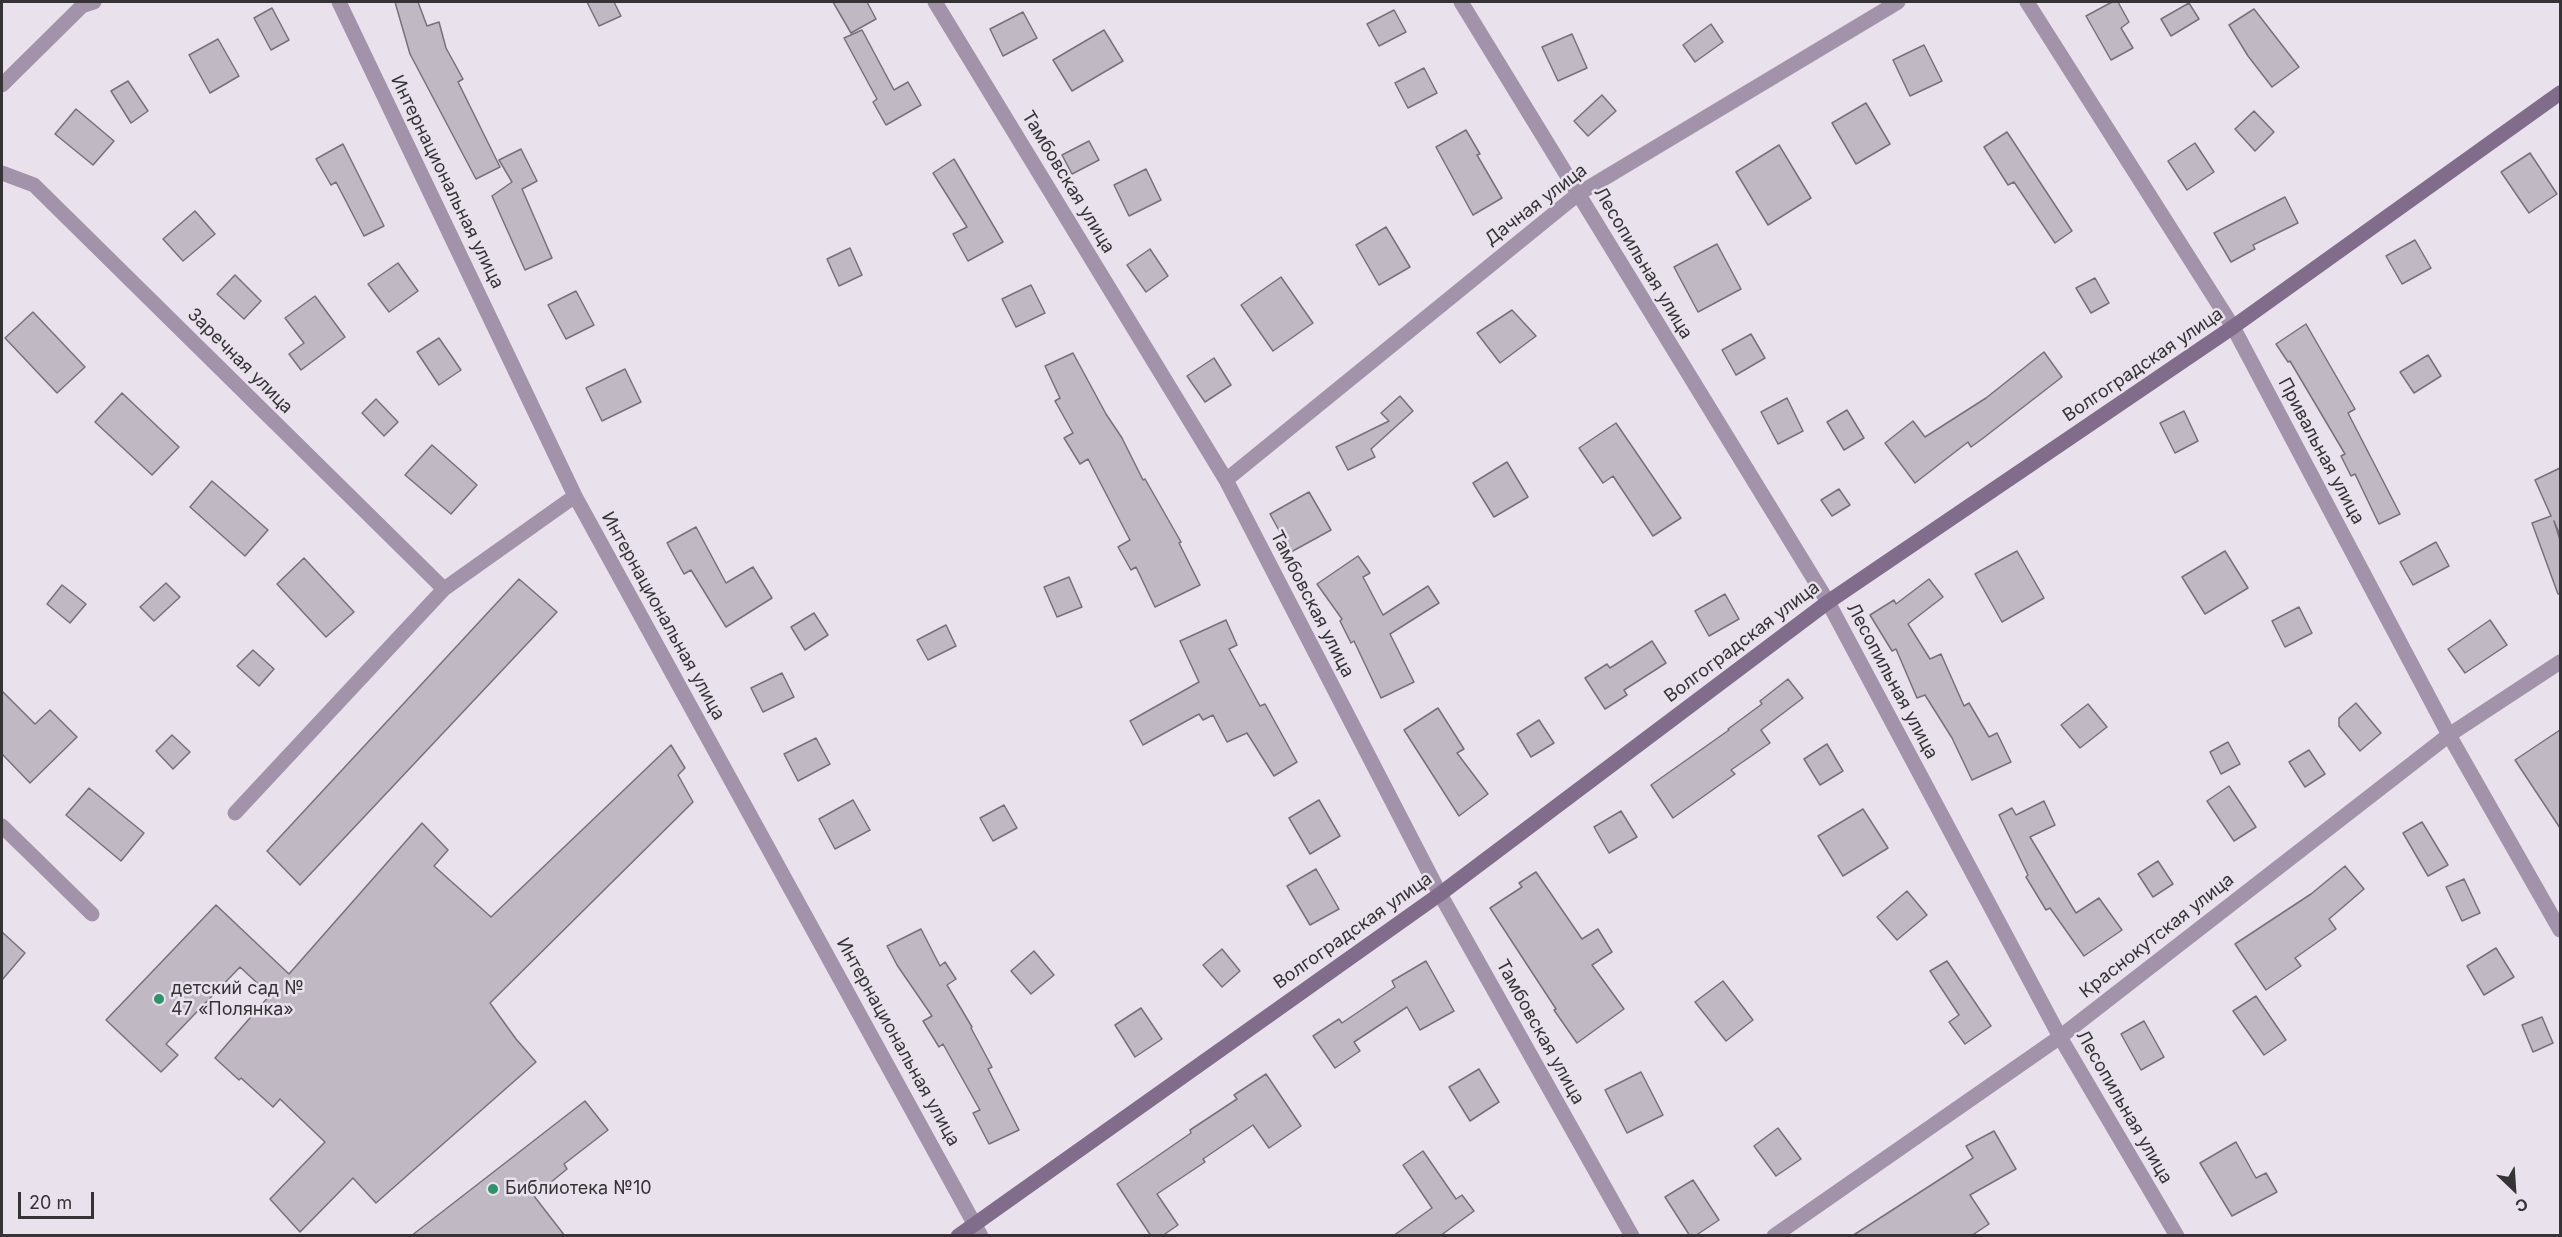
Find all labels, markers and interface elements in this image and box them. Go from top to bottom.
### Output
street label: Интернациональная улица [386,72,508,292]
street label: Тамбовская улица [1017,107,1119,257]
street label: Дачная улица [1481,160,1591,250]
street label: Лесопильная улица [1589,183,1697,343]
street label: Волгоградская улица [2059,303,2227,427]
street label: Заречная улица [183,304,297,418]
street label: Привальная улица [2273,374,2369,528]
street label: Интернациональная улица [597,508,729,724]
street label: Тамбовская улица [1266,527,1358,681]
street label: Волгоградская улица [1660,577,1824,707]
street label: Лесопильная улица [1842,599,1942,763]
street label: Волгоградская улица [1270,868,1436,994]
street label: Краснокутская улица [2076,869,2238,1003]
street label: Интернациональная улица [832,934,964,1150]
street label: Тамбовская улица [1491,956,1589,1108]
place label: детский сад № 47 «Полянка» [171,978,304,1020]
marker: детский сад № 47 «Полянка» [152,992,166,1006]
street label: Лесопильная улица [2071,1026,2177,1188]
north arrow [2484,1159,2544,1219]
place label: Библиотека №10 [505,1178,652,1200]
scale bar [21,1180,98,1218]
marker: Библиотека №10 [486,1182,500,1196]
text: 20 m [29,1192,72,1213]
text: С [2512,1194,2531,1217]

